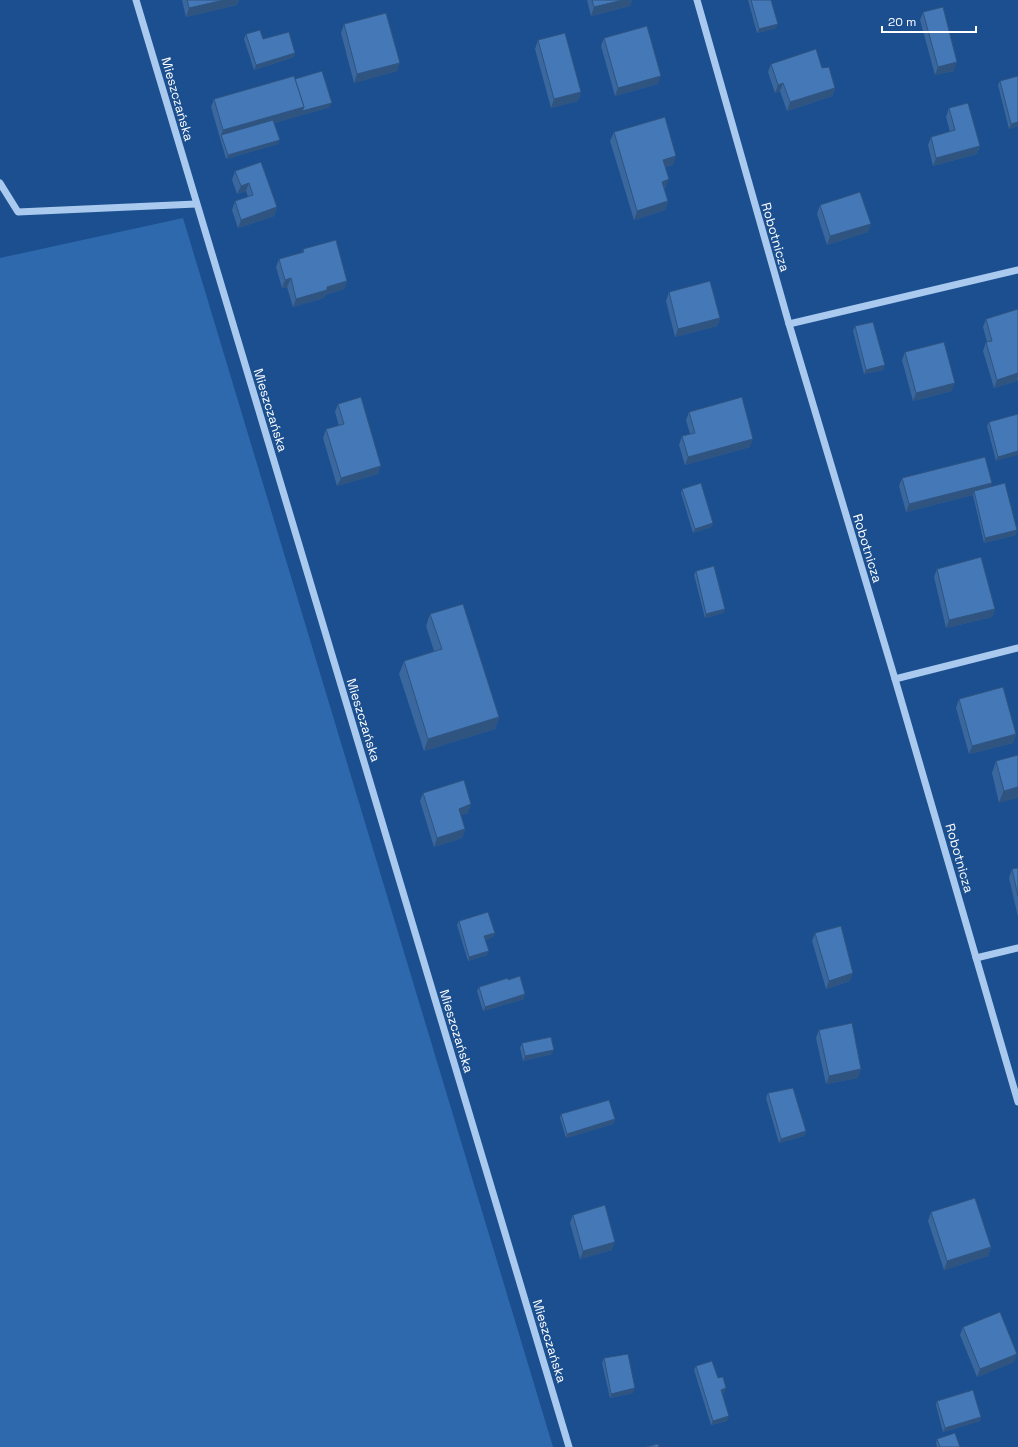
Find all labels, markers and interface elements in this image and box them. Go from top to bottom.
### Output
scale bar [882,8,976,34]
text: 20 m [888,14,916,30]
street label: Mieszczańska [157,55,198,144]
street label: Robotnicza [758,201,794,274]
street label: Mieszczańska [250,366,291,454]
street label: Robotnicza [849,512,886,585]
street label: Mieszczańska [343,676,384,764]
street label: Robotnicza [942,822,978,895]
street label: Mieszczańska [436,987,477,1075]
street label: Mieszczańska [529,1297,570,1385]

